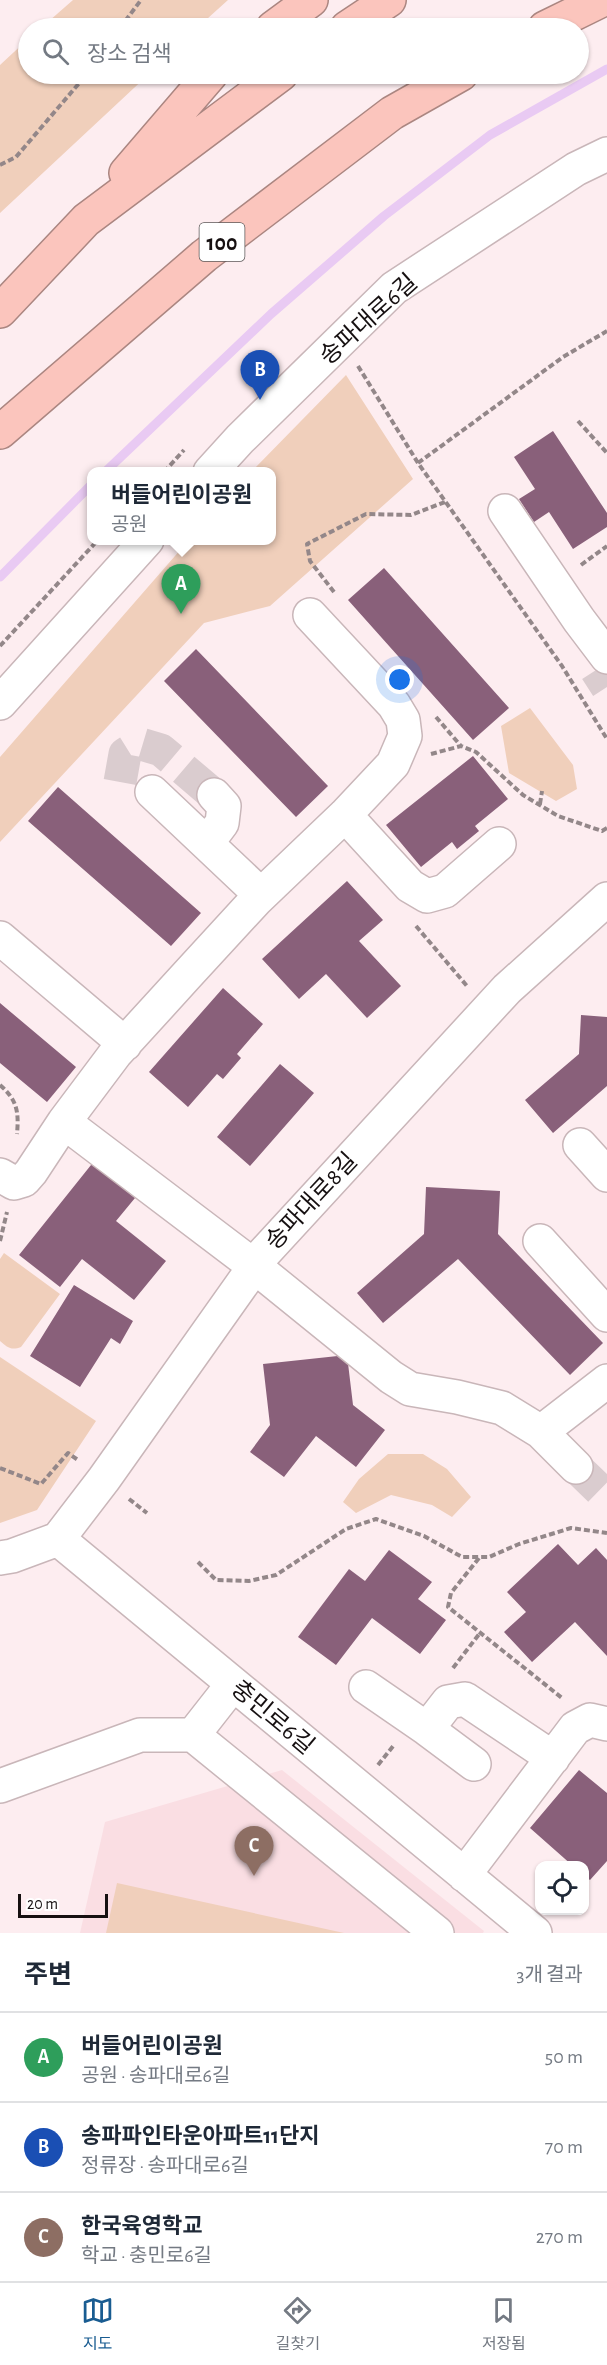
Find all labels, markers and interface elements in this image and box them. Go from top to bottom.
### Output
search box [18,18,589,84]
icon: search [39,35,72,68]
text: 장소 검색 [87,43,172,65]
road number: 100 [200,223,244,261]
street label: 송파대로6길 [315,269,422,369]
pin: B [240,350,280,400]
popup [87,467,276,545]
text: 버들어린이공원 [111,484,252,506]
text: 공원 [111,515,147,535]
pin: A [162,564,201,614]
your location [385,665,414,694]
street label: 송파대로8길 [261,1148,362,1254]
street label: 충민로6길 [226,1676,319,1759]
pin: C [234,1826,274,1876]
map controls [535,1861,589,1915]
button: locate [535,1861,589,1915]
scale bar [18,1891,108,1918]
text: 20 m [27,1896,58,1912]
text: 주변 [24,1962,72,1988]
text: 3개 결과 [516,1965,583,1985]
text: 버들어린이공원 [81,2035,223,2057]
text: A [38,2047,50,2067]
text: 50 m [545,2047,583,2067]
text: 공원 · 송파대로6길 [81,2066,230,2086]
text: 송파파인타운아파트11단지 [81,2125,319,2147]
text: B [38,2137,49,2157]
text: 70 m [545,2137,583,2157]
text: 정류장 · 송파대로6길 [81,2156,249,2176]
text: 한국육영학교 [81,2215,202,2237]
text: C [38,2227,49,2247]
text: 270 m [536,2227,583,2247]
text: 학교 · 충민로6길 [81,2246,212,2266]
tab: 지도 [81,2294,114,2354]
tab: 길찾기 [276,2294,320,2354]
tab: 저장됨 [482,2294,526,2354]

